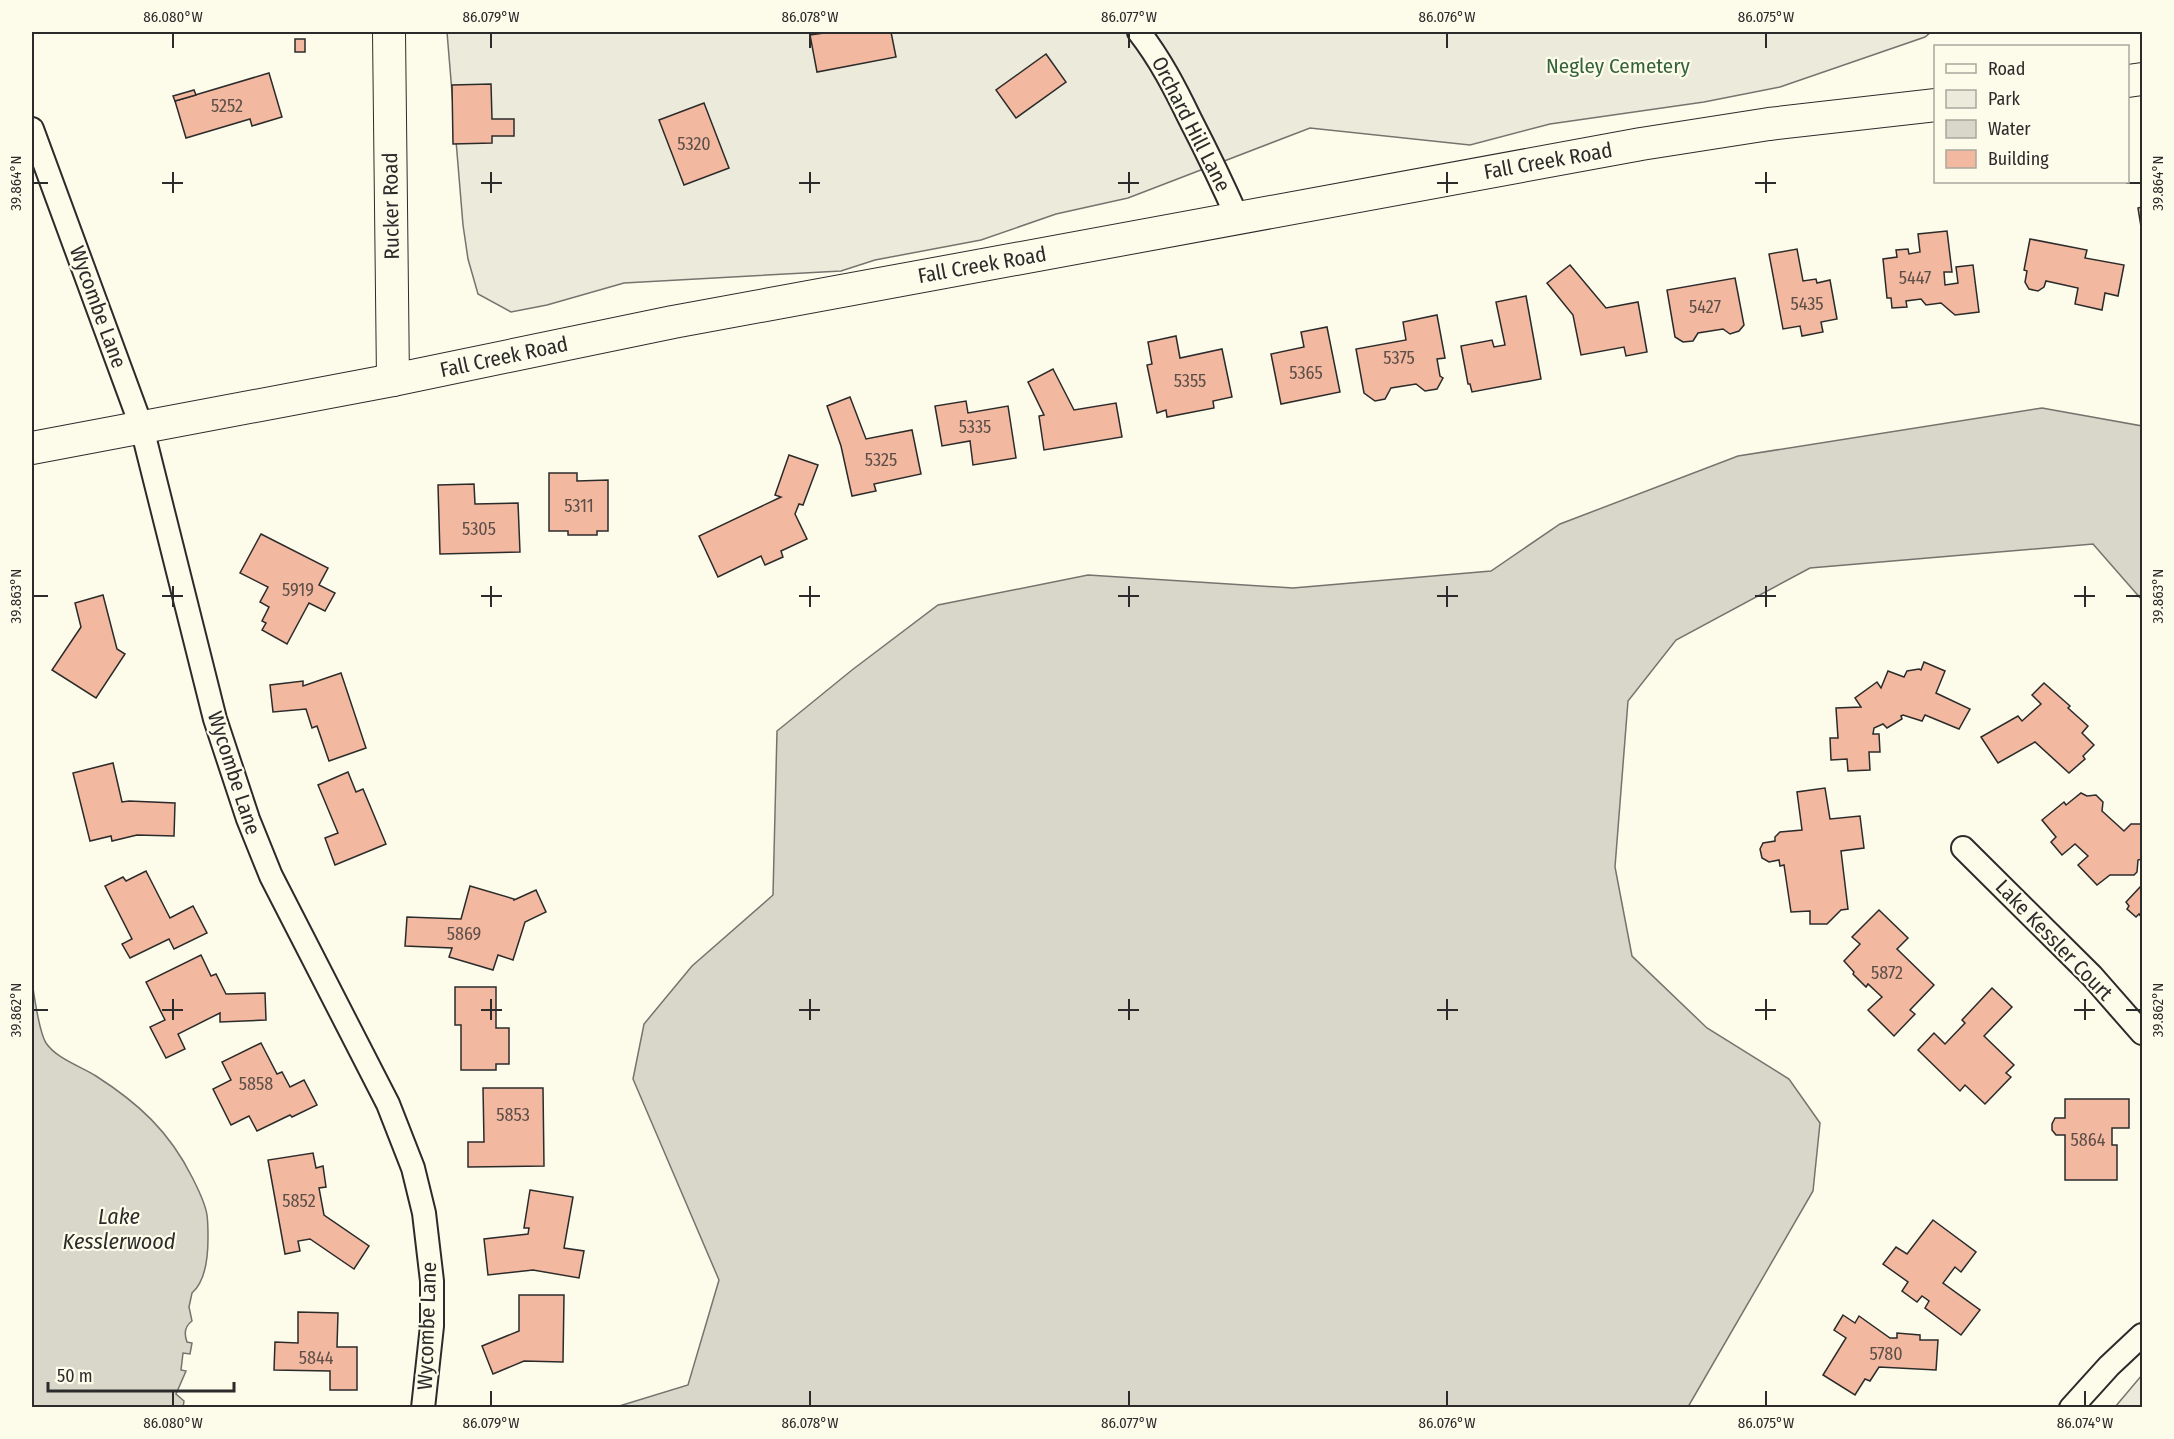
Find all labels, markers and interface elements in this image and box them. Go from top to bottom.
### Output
text: 86.080°W [143,8,203,26]
text: 86.079°W [463,8,519,26]
text: 86.078°W [781,8,839,26]
text: 86.077°W [1101,8,1157,26]
text: 86.076°W [1419,8,1475,26]
text: 86.075°W [1738,8,1794,26]
legend [1934,45,2129,183]
street label: Orchard Hill Lane [1146,52,1236,196]
park label: Negley Cemetery [1546,53,1691,79]
text: Road [1988,58,2025,80]
text: Park [1988,88,2021,110]
house number: 5252 [211,95,243,117]
text: Water [1988,118,2031,140]
house number: 5320 [677,133,711,155]
street label: Fall Creek Road [1482,137,1614,185]
text: Building [1988,148,2049,170]
street label: Rucker Road [377,152,405,260]
text: 39.864°N [7,155,25,211]
text: 39.864°N [2149,155,2167,211]
street label: Fall Creek Road [916,241,1048,289]
street label: Wycombe Lane [64,242,132,372]
house number: 5447 [1899,267,1931,289]
house number: 5435 [1790,293,1824,315]
house number: 5427 [1689,296,1721,318]
street label: Fall Creek Road [438,331,570,383]
house number: 5375 [1383,347,1415,369]
house number: 5365 [1289,362,1323,384]
house number: 5355 [1174,370,1206,392]
house number: 5335 [959,416,991,438]
house number: 5325 [865,449,897,471]
house number: 5311 [564,495,594,517]
house number: 5305 [462,518,496,540]
text: 39.863°N [7,569,25,623]
text: 39.863°N [2149,569,2167,623]
house number: 5919 [282,579,314,601]
street label: Wycombe Lane [202,708,266,838]
street label: Lake Kessler Court [1990,874,2118,1006]
house number: 5869 [447,923,481,945]
house number: 5872 [1871,962,1903,984]
text: 39.862°N [7,983,25,1037]
text: 39.862°N [2149,983,2167,1037]
house number: 5858 [239,1073,273,1095]
house number: 5853 [496,1104,530,1126]
house number: 5864 [2071,1129,2106,1151]
house number: 5852 [282,1190,316,1212]
water label: Lake Kesslerwood [63,1203,176,1255]
street label: Wycombe Lane [412,1261,442,1391]
house number: 5780 [1869,1343,1903,1365]
house number: 5844 [299,1347,334,1369]
scale bar [48,1355,234,1393]
text: 50 m [57,1365,93,1387]
text: 86.080°W [143,1414,203,1432]
text: 86.079°W [463,1414,519,1432]
text: 86.078°W [781,1414,839,1432]
text: 86.077°W [1101,1414,1157,1432]
text: 86.076°W [1419,1414,1475,1432]
text: 86.075°W [1738,1414,1794,1432]
text: 86.074°W [2057,1414,2113,1432]

